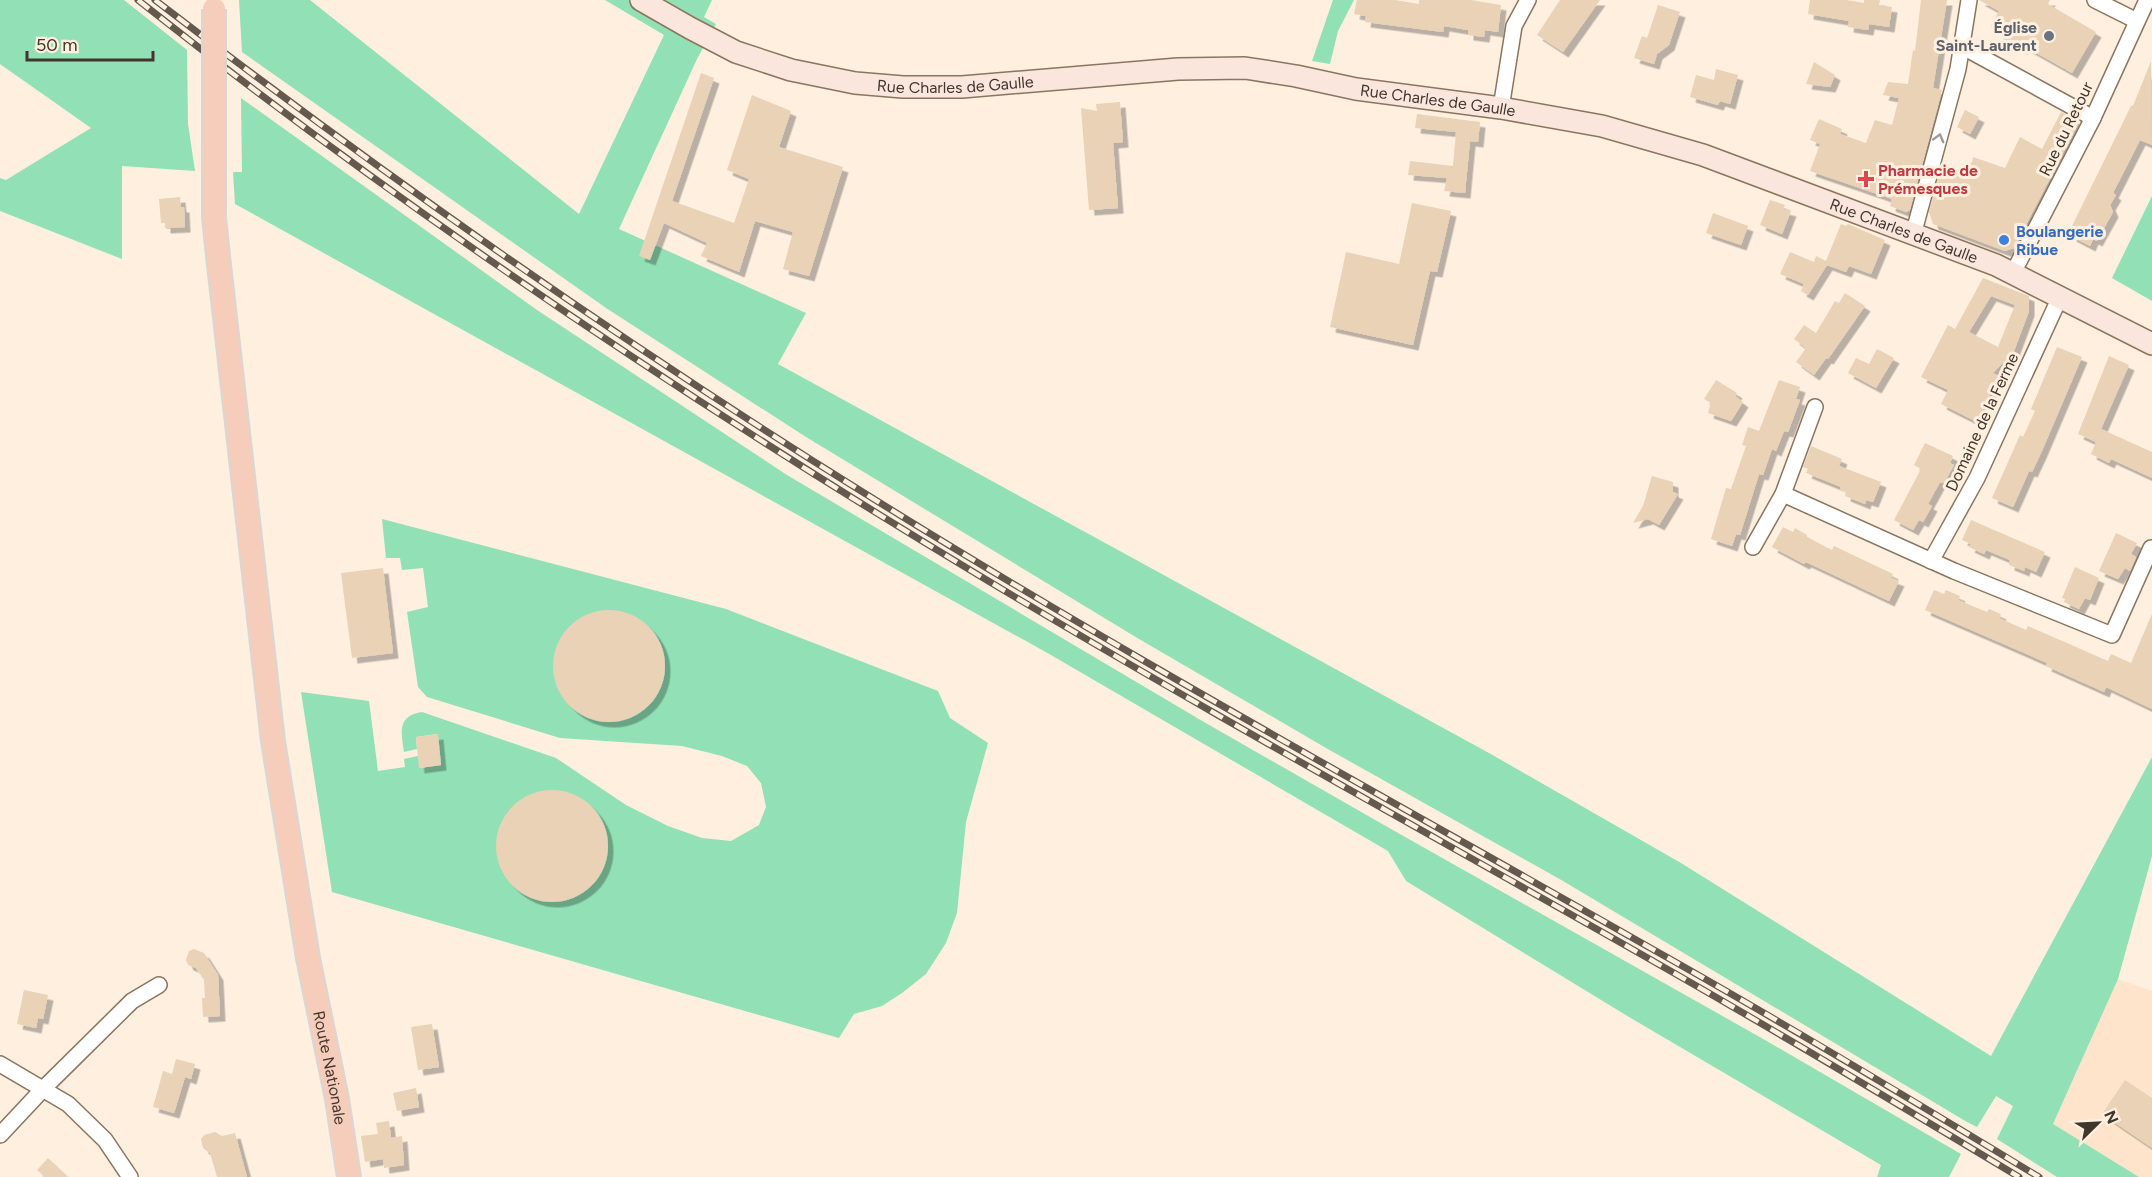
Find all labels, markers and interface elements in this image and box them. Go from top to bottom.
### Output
place label: Église Saint-Laurent [1936,18,2037,55]
scale bar [27,24,153,62]
marker: Église Saint-Laurent [2042,29,2056,43]
text: 50 m [36,34,78,56]
street label: Rue Charles de Gaulle [876,72,1034,97]
street label: Rue du Retour [2035,78,2097,179]
street label: Rue Charles de Gaulle [1359,80,1517,120]
one-way arrow [1932,133,1944,144]
place label: Pharmacie de Prémesques [1878,161,1978,198]
marker: Pharmacie de Prémesques [1859,172,1873,186]
street label: Rue Charles de Gaulle [1827,194,1981,267]
place label: Boulangerie Ribue [2016,222,2103,259]
marker: Boulangerie Ribue [1997,233,2011,247]
street label: Domaine de la Ferme [1942,350,2022,494]
street label: Route Nationale [310,1009,350,1126]
north arrow [2068,1093,2128,1153]
text: N [2100,1108,2122,1127]

